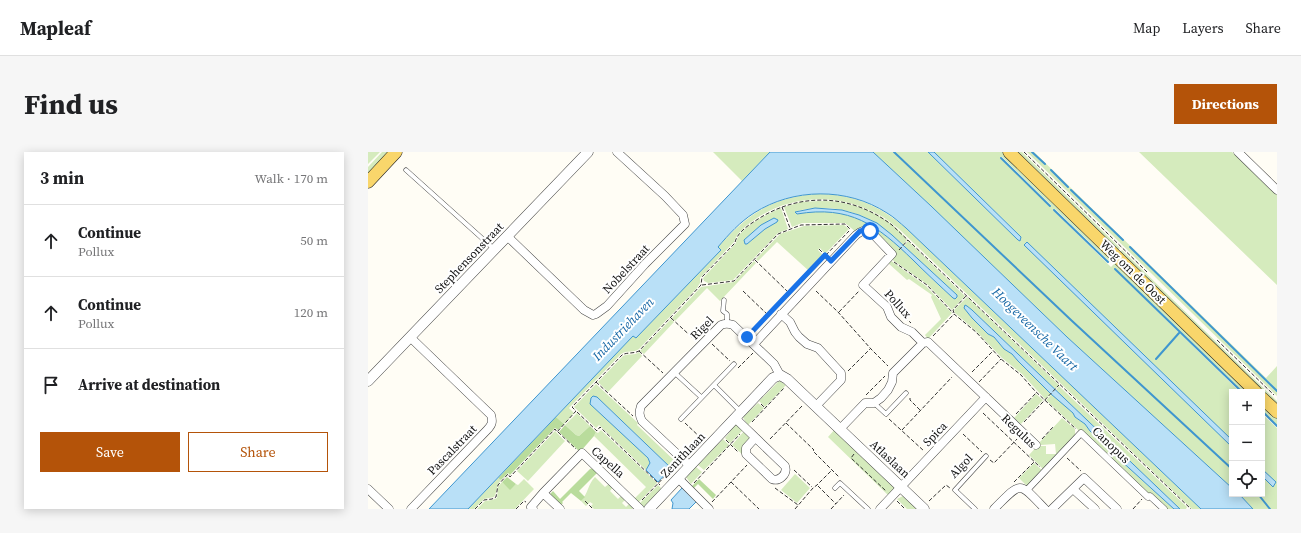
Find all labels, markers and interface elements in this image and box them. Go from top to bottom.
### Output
text: Mapleaf [20,15,91,41]
text: Map [1133,18,1160,38]
text: Layers [1182,18,1224,38]
text: Share [1246,18,1281,38]
button: Directions [1174,84,1277,124]
text: Find us [24,85,118,123]
text: 3 min [40,166,84,190]
text: Walk · 170 m [255,170,328,187]
street label: Stephensonstraat [431,219,507,297]
text: Continue [78,222,141,243]
route start [861,222,879,240]
icon: ahead [40,230,62,252]
text: 50 m [300,232,328,249]
street label: Weg om de Oost [1097,236,1170,308]
street label: Nobelstraat [599,241,653,297]
text: Pollux [78,243,114,260]
water label: Hoogeveensche Vaart [988,283,1082,375]
street label: Pollux [881,286,916,322]
water label: Industriehaven [588,293,658,365]
text: Continue [78,294,141,315]
icon: ahead [40,302,62,324]
text: 120 m [294,304,328,321]
street label: Rigel [687,312,718,343]
text: Pollux [78,315,114,332]
route end [738,328,756,346]
icon: arrive [40,374,62,396]
text: Arrive at destination [78,374,220,395]
map controls [1229,389,1265,497]
button: + [1229,389,1265,425]
street label: Regulus [998,410,1040,452]
street label: Spica [919,418,951,450]
street label: Pascalstraat [424,421,480,479]
street label: Canopus [1089,423,1133,467]
button: − [1229,425,1265,461]
street label: Zenithlaan [657,429,709,481]
button: Save [40,432,180,472]
button: Share [188,432,328,472]
street label: Atlaslaan [867,436,913,482]
street label: Capella [588,443,629,482]
street label: Algol [946,450,977,482]
button: locate [1229,461,1265,497]

